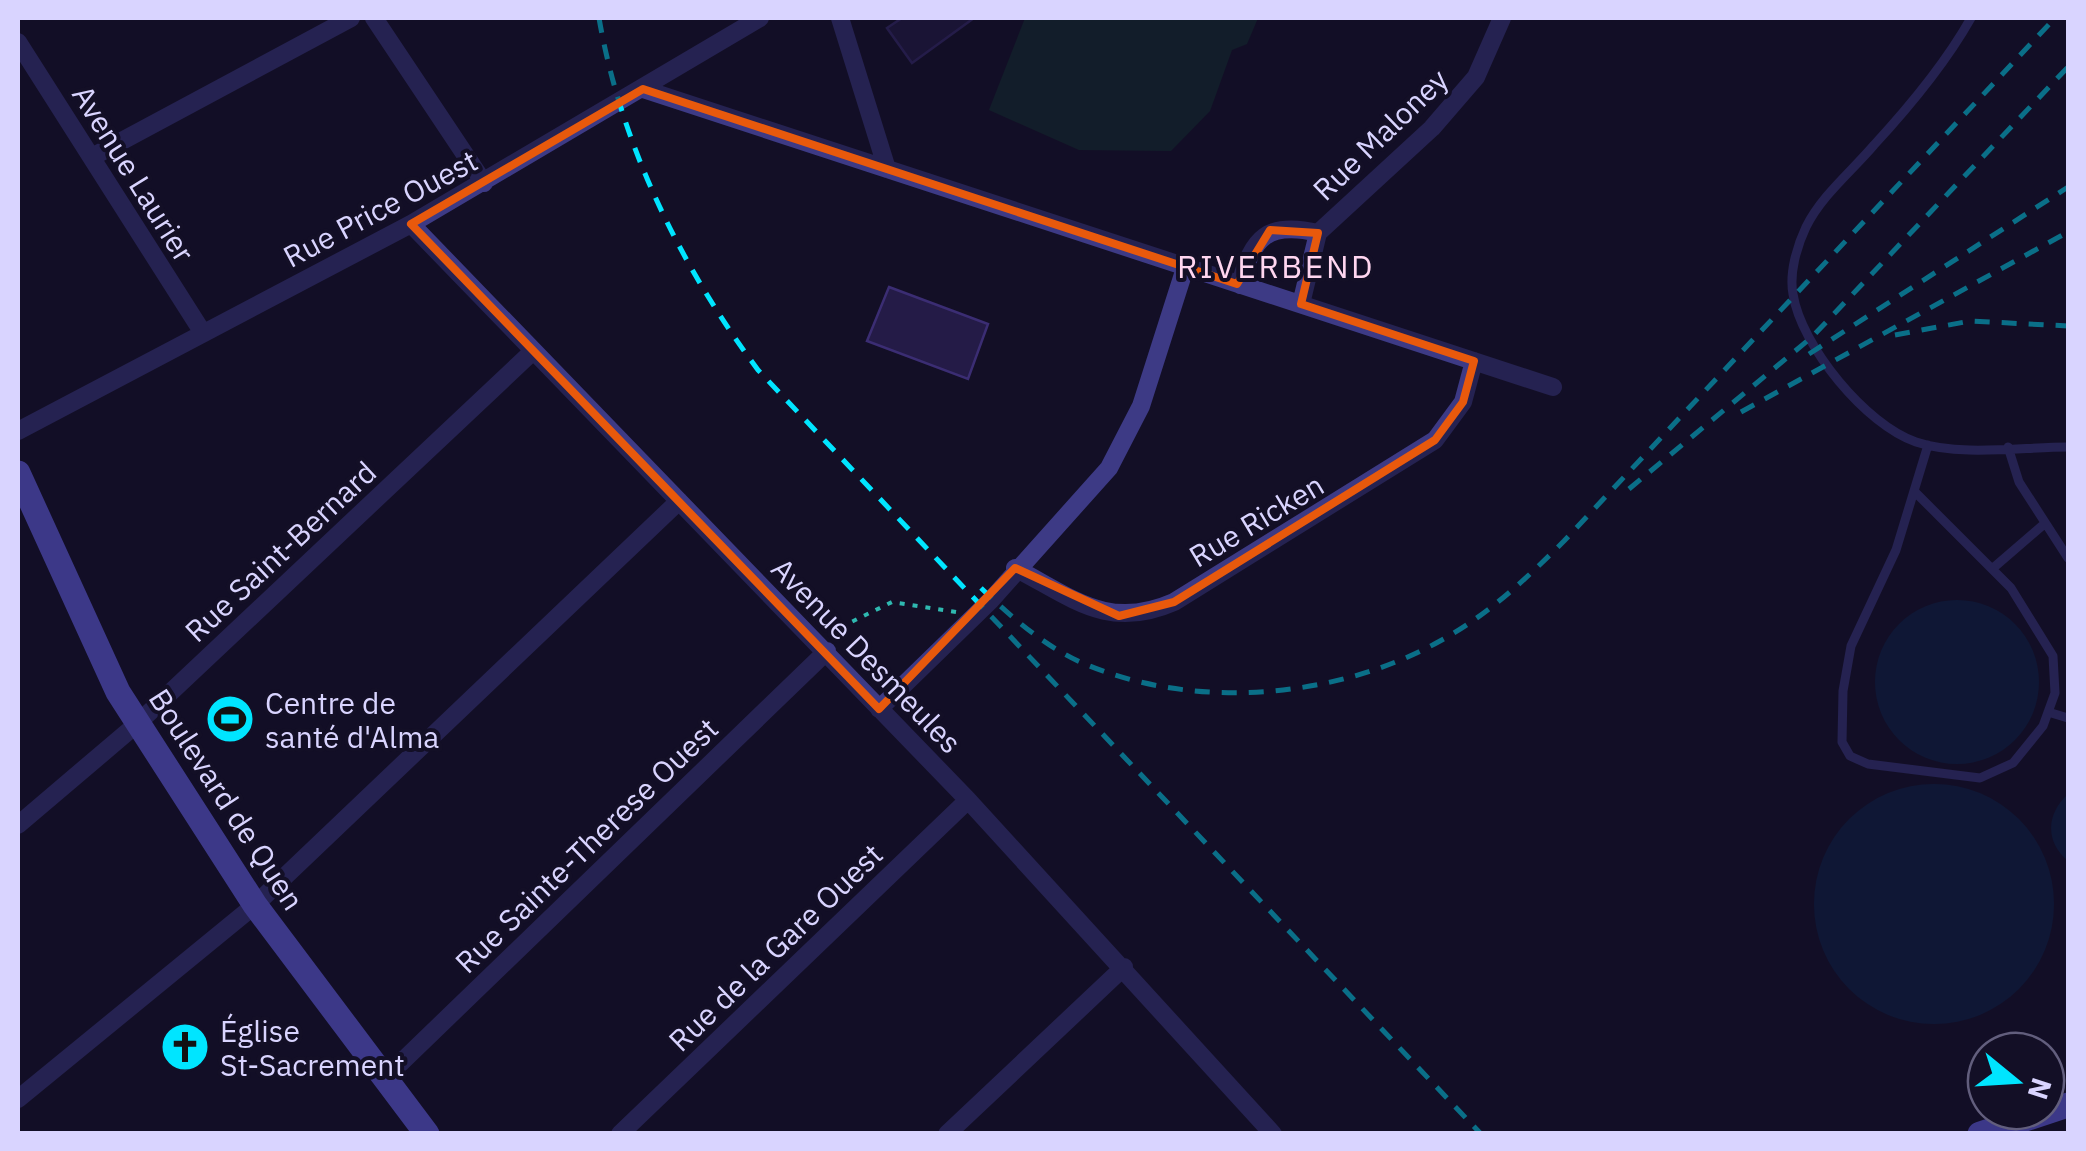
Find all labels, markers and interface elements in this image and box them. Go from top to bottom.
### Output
street label: Rue Maloney [1304,60,1456,208]
street label: Avenue Laurier [64,77,204,269]
street label: Rue Price Ouest [276,140,484,276]
district label: RIVERBEND [1177,245,1375,287]
street label: Rue Saint-Bernard [176,452,384,650]
street label: Rue Ricken [1182,465,1330,575]
street label: Avenue Desmeules [764,549,970,761]
street label: Boulevard de Quen [141,681,313,917]
place label: Centre de santé d'Alma [265,683,439,756]
sports icon: Centre de santé d'Alma [204,693,256,745]
street label: Rue Sainte-Therese Ouest [446,709,726,981]
street label: Rue de la Gare Ouest [660,835,890,1059]
place label: Église St-Sacrement [220,1011,405,1084]
church icon: Église St-Sacrement [159,1021,211,1073]
north arrow [1966,1031,2066,1131]
text: N [2020,1074,2061,1104]

